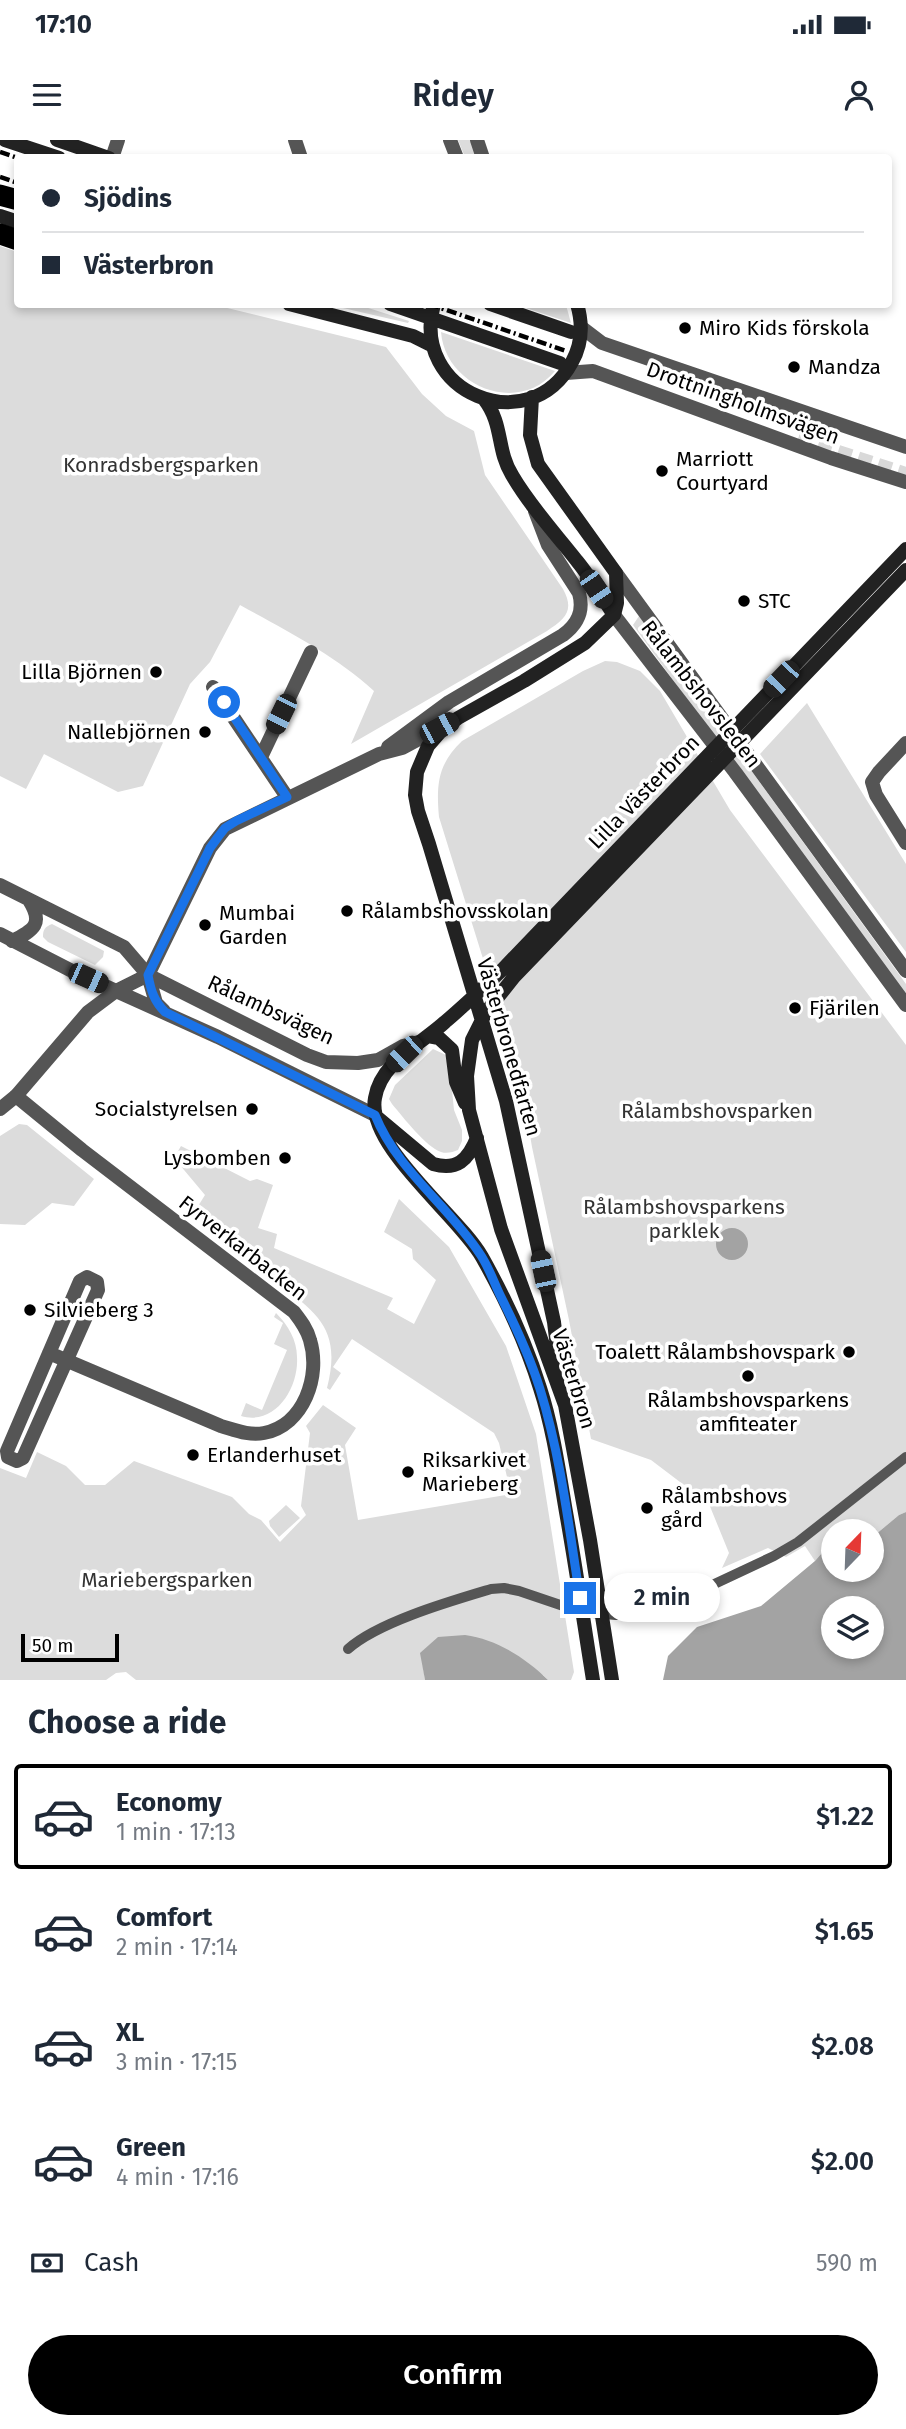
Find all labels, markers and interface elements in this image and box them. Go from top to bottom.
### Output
text: 17:10 [35,9,92,40]
icon: menu [28,76,66,114]
text: Ridey [412,76,494,114]
icon: person [840,76,878,114]
text: Sjödins [84,183,172,214]
text: Västerbron [84,250,214,281]
place label: Miro Kids förskola [699,315,870,341]
marker: Miro Kids förskola [677,320,693,336]
place label: Mandza [808,354,881,380]
street label: Drottningholmsvägen [643,356,843,450]
marker: Mandza [786,359,802,375]
place label: Marriott Courtyard [676,446,769,496]
park label: Konradsbergsparken [63,452,259,478]
marker: Marriott Courtyard [654,463,670,479]
car [576,566,617,612]
place label: STC [758,588,791,614]
marker: STC [736,593,752,609]
street label: Rålambshovsleden [635,615,767,773]
car [759,657,804,701]
place label: Lilla Björnen [21,659,142,685]
marker: Lilla Björnen [148,664,164,680]
route start [208,686,240,718]
car [263,691,300,737]
car [416,709,463,747]
place label: Nallebjörnen [67,719,191,745]
marker: Nallebjörnen [197,724,213,740]
street label: Lilla Västerbron [583,729,705,855]
place label: Rålambshovsskolan [361,898,549,924]
place label: Mumbai Garden [219,900,295,950]
marker: Rålambshovsskolan [339,903,355,919]
marker: Mumbai Garden [197,917,213,933]
street label: Västerbronedfarten [471,955,547,1139]
car [65,960,112,996]
street label: Rålambsvägen [204,969,338,1051]
place label: Fjärilen [809,995,880,1021]
marker: Fjärilen [787,1000,803,1016]
car [382,1032,427,1076]
place label: Socialstyrelsen [95,1096,238,1122]
park label: Rålambshovsparken [621,1098,813,1124]
marker: Socialstyrelsen [244,1101,260,1117]
place label: Lysbomben [163,1145,271,1171]
marker: Lysbomben [277,1150,293,1166]
street label: Fyrverkarbacken [174,1190,312,1306]
park label: Rålambshovsparkens parklek [583,1194,785,1244]
car [529,1248,558,1294]
place label: Silvieberg 3 [44,1297,154,1323]
marker: Silvieberg 3 [22,1302,38,1318]
street label: Västerbron [546,1326,602,1432]
place label: Toalett Rålambshovspark [595,1339,835,1365]
marker: Toalett Rålambshovspark [841,1344,857,1360]
marker: Rålambshovsparkens amfiteater [740,1368,756,1384]
place label: Rålambshovsparkens amfiteater [647,1387,849,1437]
place label: Erlanderhuset [207,1442,342,1468]
marker: Erlanderhuset [185,1447,201,1463]
place label: Riksarkivet Marieberg [422,1447,527,1497]
marker: Riksarkivet Marieberg [400,1464,416,1480]
place label: Rålambshovs gård [661,1483,787,1533]
marker: Rålambshovs gård [639,1500,655,1516]
north arrow [821,1519,884,1582]
map controls [821,1519,884,1659]
park label: Mariebergsparken [81,1567,253,1593]
callout: 2 min [604,1574,720,1622]
route end [564,1582,596,1614]
text: 2 min [634,1583,690,1611]
button: layers [821,1596,884,1659]
scale bar [21,1631,119,1663]
text: 50 m [32,1634,73,1657]
text: Choose a ride [28,1703,226,1741]
icon: car [32,1785,95,1848]
text: Economy [116,1787,222,1818]
text: $1.22 [816,1801,874,1832]
text: 1 min · 17:13 [116,1818,236,1846]
icon: car [32,1900,95,1963]
text: Comfort [116,1902,212,1933]
text: $1.65 [815,1916,874,1947]
text: 2 min · 17:14 [116,1933,238,1961]
icon: car [32,2015,95,2078]
text: XL [116,2017,144,2048]
text: $2.08 [811,2031,874,2062]
text: 3 min · 17:15 [116,2048,237,2076]
icon: car [32,2130,95,2193]
text: Green [116,2132,186,2163]
text: $2.00 [811,2146,874,2177]
text: 4 min · 17:16 [116,2163,239,2191]
icon: cash [28,2244,66,2282]
text: Cash [84,2247,140,2278]
text: 590 m [816,2249,878,2277]
button: Confirm [28,2335,878,2415]

